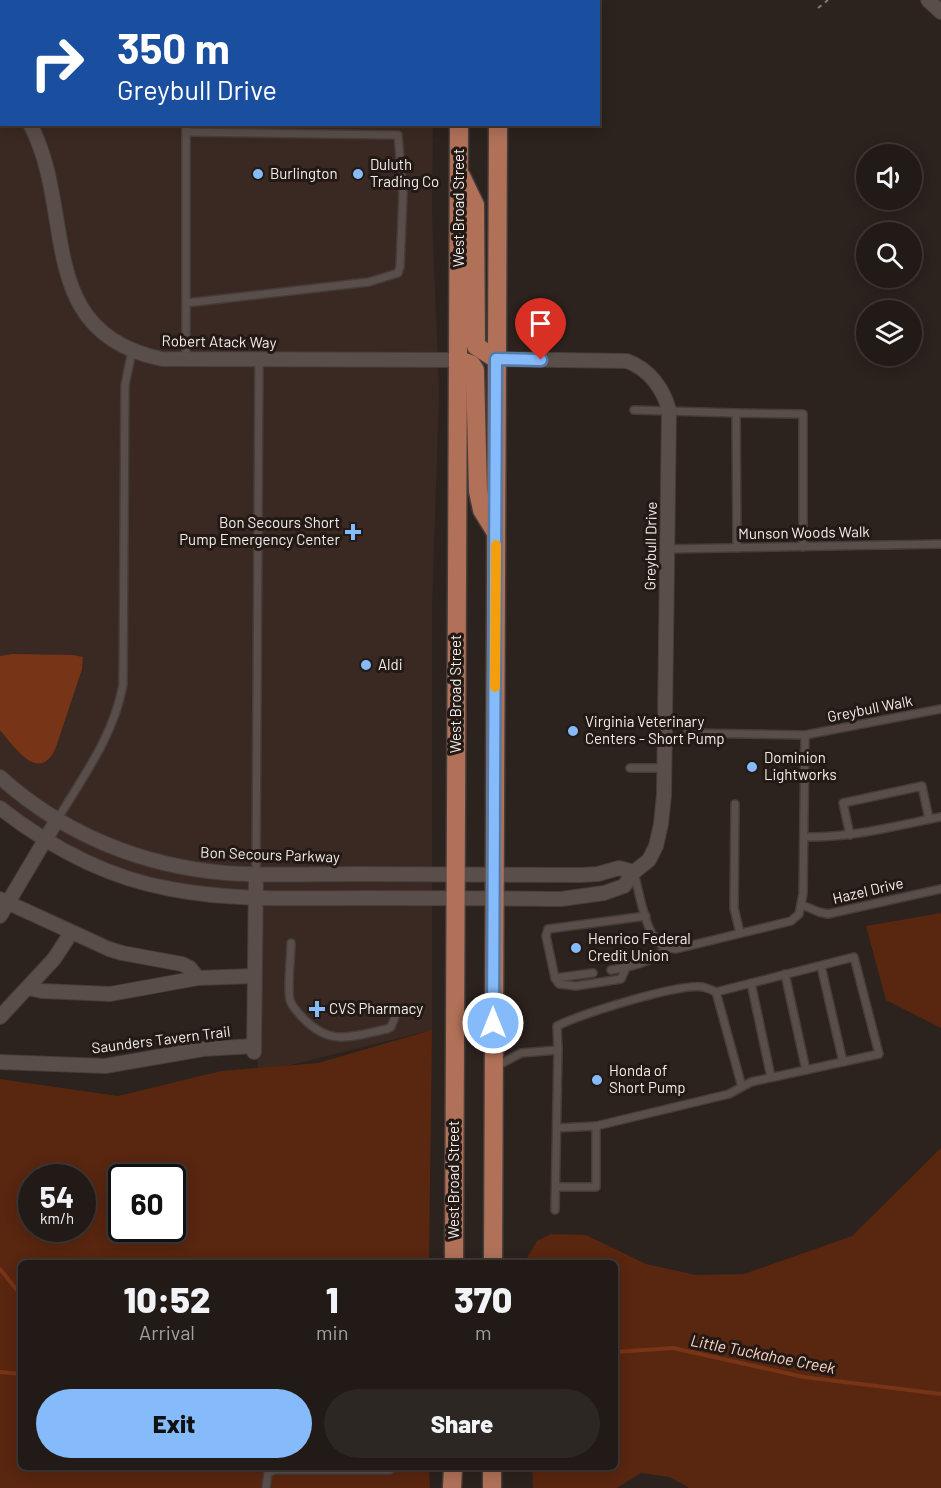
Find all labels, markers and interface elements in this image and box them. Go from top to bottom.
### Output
text: 350 m [117,22,230,72]
icon: right [18,24,96,102]
text: Greybull Drive [117,73,277,105]
map controls [856,144,922,366]
button: sound [856,144,922,210]
street label: West Broad Street [449,149,467,267]
place label: Duluth Trading Co [370,155,439,190]
place label: Burlington [270,164,338,182]
marker: Burlington [251,167,265,181]
marker: Duluth Trading Co [351,167,365,181]
button: search [856,222,922,288]
pin [515,298,566,360]
button: layers [856,300,922,366]
icon: arrive [524,307,557,340]
street label: Robert Atack Way [161,331,277,351]
street label: Greybull Drive [640,501,660,591]
place label: Bon Secours Short Pump Emergency Center [179,513,341,548]
street label: Munson Woods Walk [738,522,870,542]
marker: Bon Secours Short Pump Emergency Center [344,523,362,541]
street label: West Broad Street [446,635,464,753]
place label: Aldi [378,655,403,673]
marker: Aldi [359,658,373,672]
street label: Greybull Walk [826,691,914,725]
place label: Virginia Veterinary Centers - Short Pump [585,712,725,747]
marker: Virginia Veterinary Centers - Short Pump [566,724,580,738]
place label: Dominion Lightworks [764,748,837,783]
marker: Dominion Lightworks [745,760,759,774]
street label: Bon Secours Parkway [200,843,340,865]
street label: Hazel Drive [831,873,905,907]
place label: Henrico Federal Credit Union [588,929,691,964]
marker: Henrico Federal Credit Union [569,941,583,955]
position arrow [461,991,525,1055]
place label: CVS Pharmacy [329,999,423,1017]
marker: CVS Pharmacy [310,1002,324,1016]
street label: Saunders Tavern Trail [90,1022,231,1056]
place label: Honda of Short Pump [609,1061,686,1096]
marker: Honda of Short Pump [590,1073,604,1087]
street label: West Broad Street [444,1121,462,1239]
speed limit sign: 60 [108,1164,186,1242]
text: 54 [40,1178,74,1214]
text: km/h [40,1209,74,1227]
text: 10:52 [124,1277,210,1320]
text: 1 [326,1277,339,1320]
text: 370 [454,1277,512,1320]
text: Arrival [139,1320,195,1344]
text: min [316,1320,348,1344]
text: m [475,1320,491,1344]
water label: Little Tuckahoe Creek [689,1330,837,1377]
button: Exit [36,1389,312,1458]
button: Share [324,1389,600,1458]

